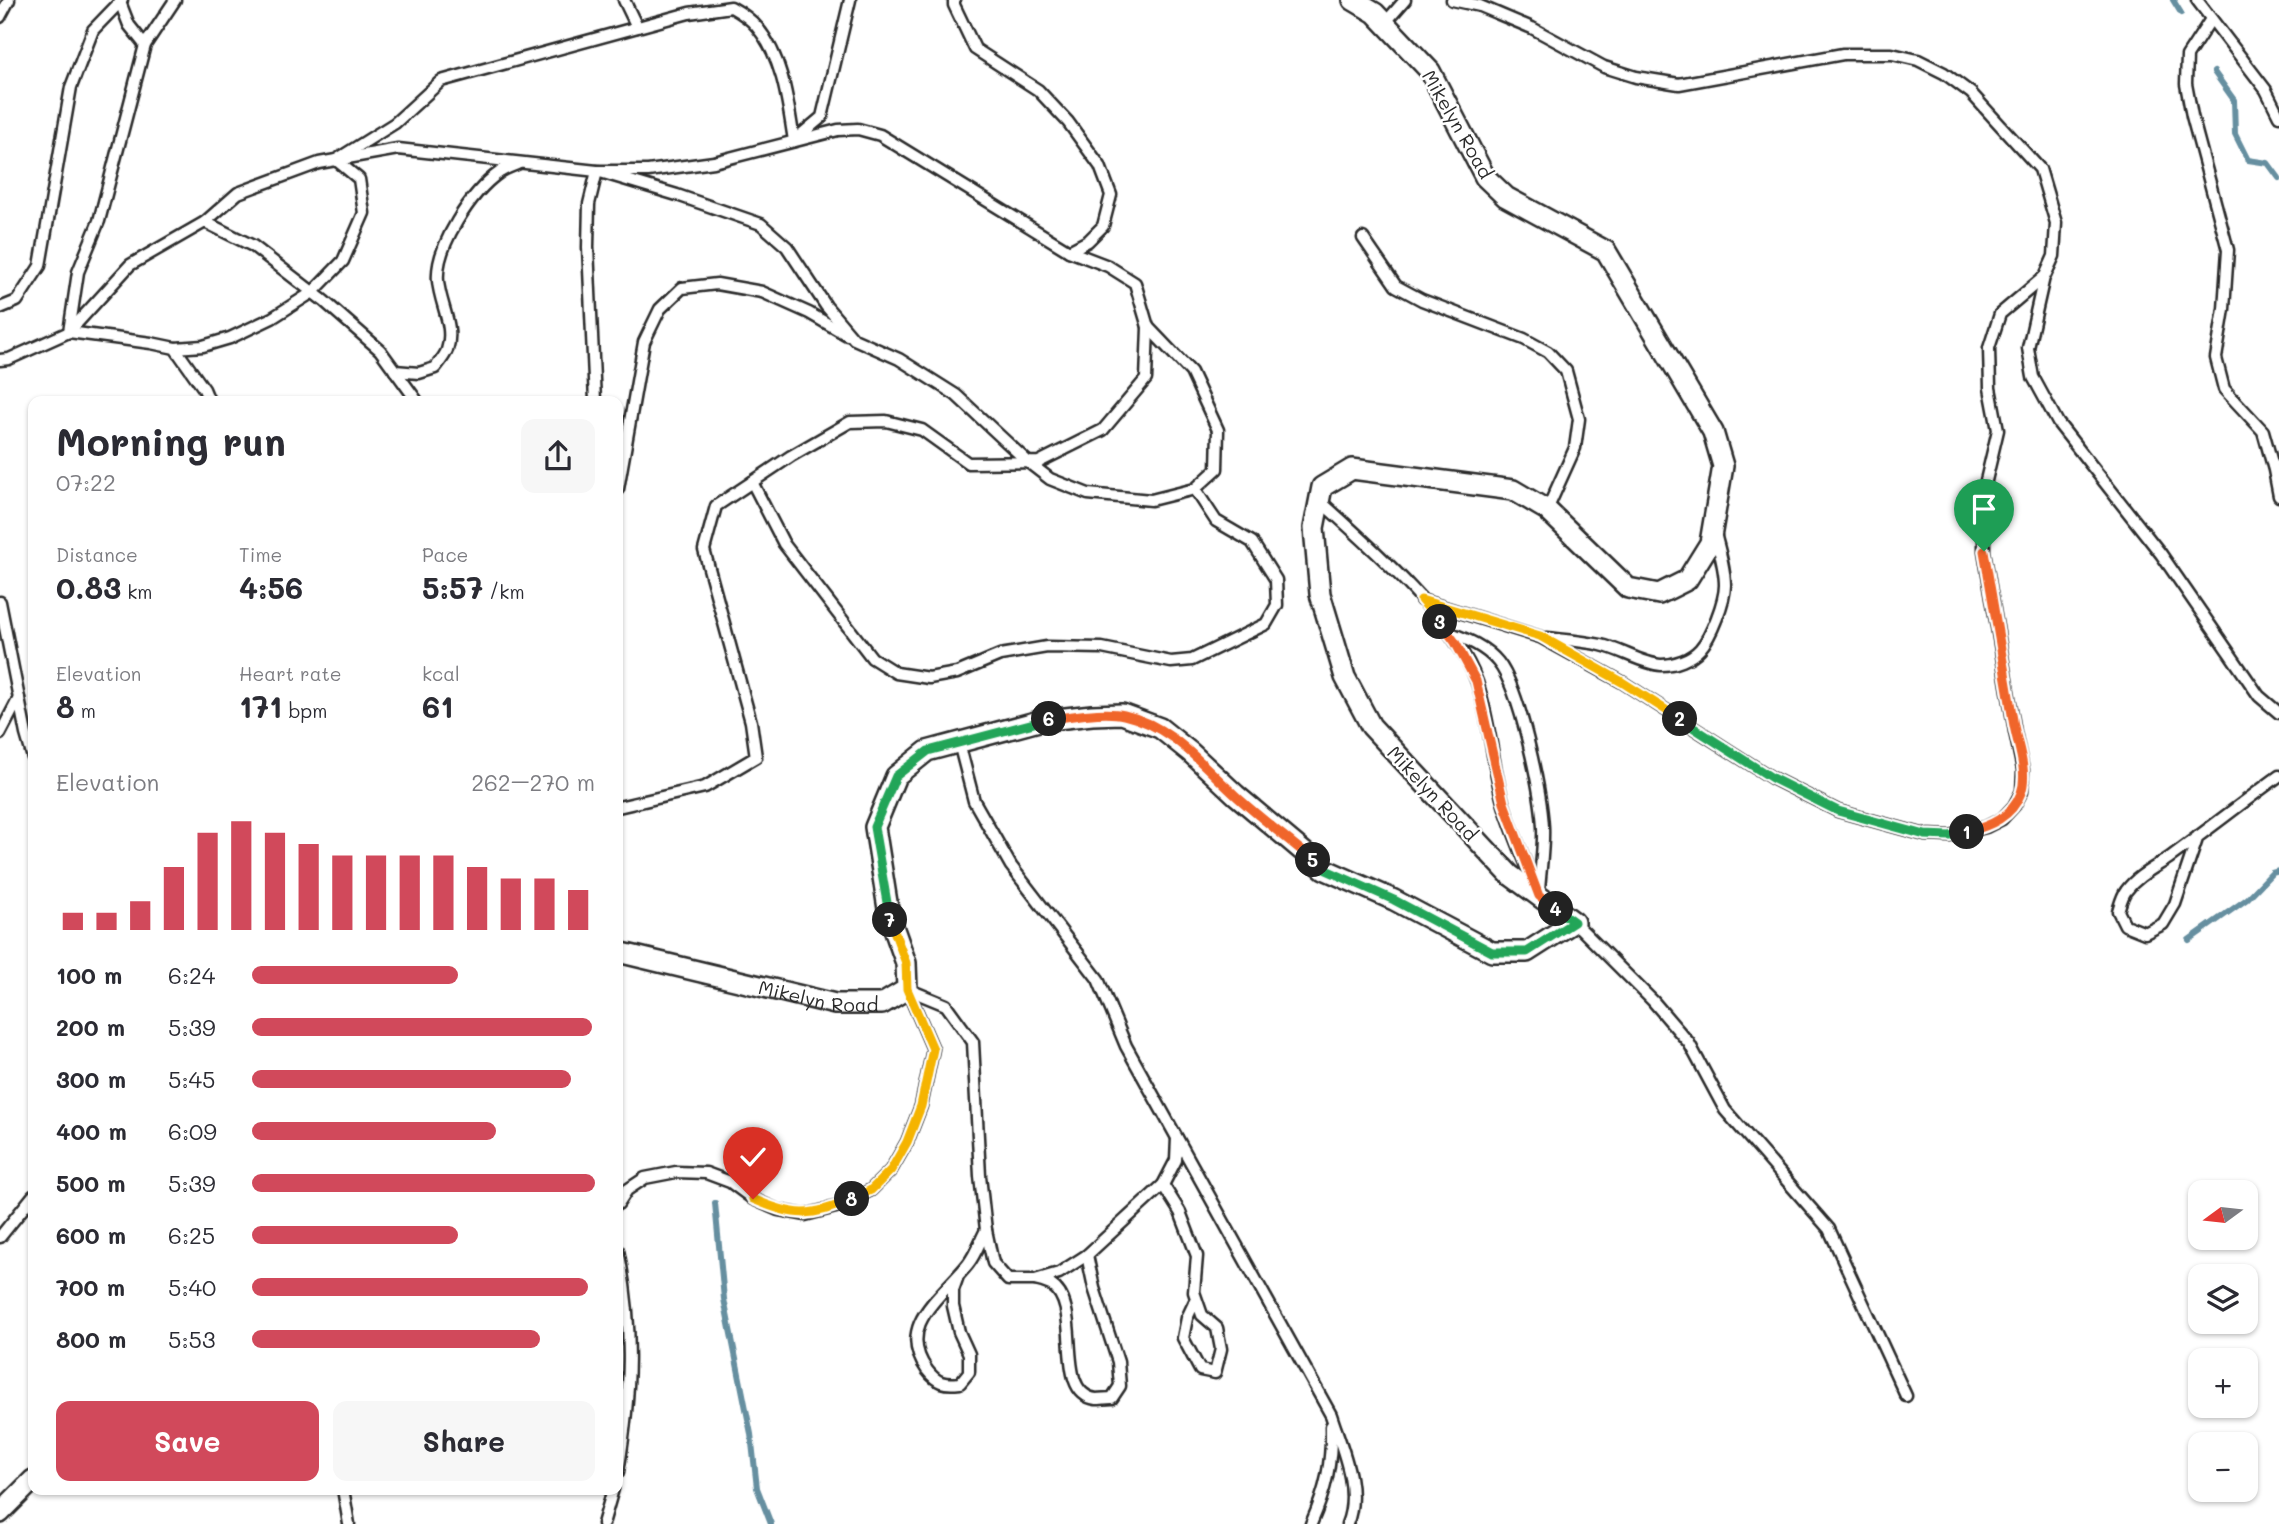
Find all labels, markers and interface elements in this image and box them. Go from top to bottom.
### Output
street label: Mikelyn Road [1417,65,1499,183]
text: Morning run [56,416,286,466]
button: share [521,419,595,493]
text: 07:22 [56,467,116,497]
pin [1954,479,2014,551]
icon: arrive [1965,490,2003,528]
text: Distance [56,542,138,567]
text: Time [239,542,282,567]
text: Pace [422,542,468,567]
text: 0.83 [56,567,121,607]
text: 4:56 [239,567,303,607]
text: 5:57 [422,567,483,607]
text: km [121,579,152,604]
text: /km [483,579,525,604]
pin: 3 [1422,604,1458,640]
text: 3 [1434,609,1445,634]
text: Elevation [56,661,141,686]
text: Heart rate [239,661,342,686]
text: kcal [422,661,460,686]
text: 8 [56,686,75,726]
text: 171 [239,686,282,726]
text: 61 [422,686,453,726]
text: m [75,698,96,723]
text: bpm [282,698,327,723]
pin: 6 [1032,702,1066,736]
pin: 2 [1662,702,1698,736]
text: 6 [1043,706,1054,731]
text: 2 [1674,706,1685,731]
street label: Mikelyn Road [1382,740,1484,846]
text: Elevation [56,767,159,797]
text: 262–270 m [471,767,595,797]
pin: 1 [1950,814,1984,850]
text: 1 [1962,819,1971,844]
pin: 5 [1296,842,1330,878]
text: 5 [1307,847,1318,872]
pin: 4 [1538,892,1574,926]
text: 4 [1549,896,1562,921]
pin: 7 [872,902,908,937]
text: 7 [884,907,895,932]
text: 100 m [56,960,122,990]
text: 6:24 [168,960,215,990]
street label: Mikelyn Road [756,974,879,1017]
text: 200 m [56,1012,125,1042]
text: 5:39 [168,1012,216,1042]
text: 300 m [56,1064,126,1094]
text: 5:45 [168,1064,215,1094]
text: 400 m [56,1116,127,1146]
text: 6:09 [168,1116,217,1146]
pin [723,1127,783,1199]
icon: check [734,1138,772,1176]
text: 500 m [56,1168,126,1198]
text: 5:39 [168,1168,216,1198]
north arrow [2188,1180,2258,1250]
map controls [2188,1180,2258,1502]
pin: 8 [834,1182,870,1216]
text: 8 [846,1186,857,1211]
text: 600 m [56,1220,126,1250]
text: 6:25 [168,1220,215,1250]
button: layers [2188,1264,2258,1334]
text: 700 m [56,1272,125,1302]
text: 5:40 [168,1272,216,1302]
text: 800 m [56,1324,126,1354]
text: 5:53 [168,1324,215,1354]
button: + [2188,1348,2258,1418]
button: Save [56,1401,319,1481]
button: Share [333,1401,595,1481]
button: − [2188,1432,2258,1502]

